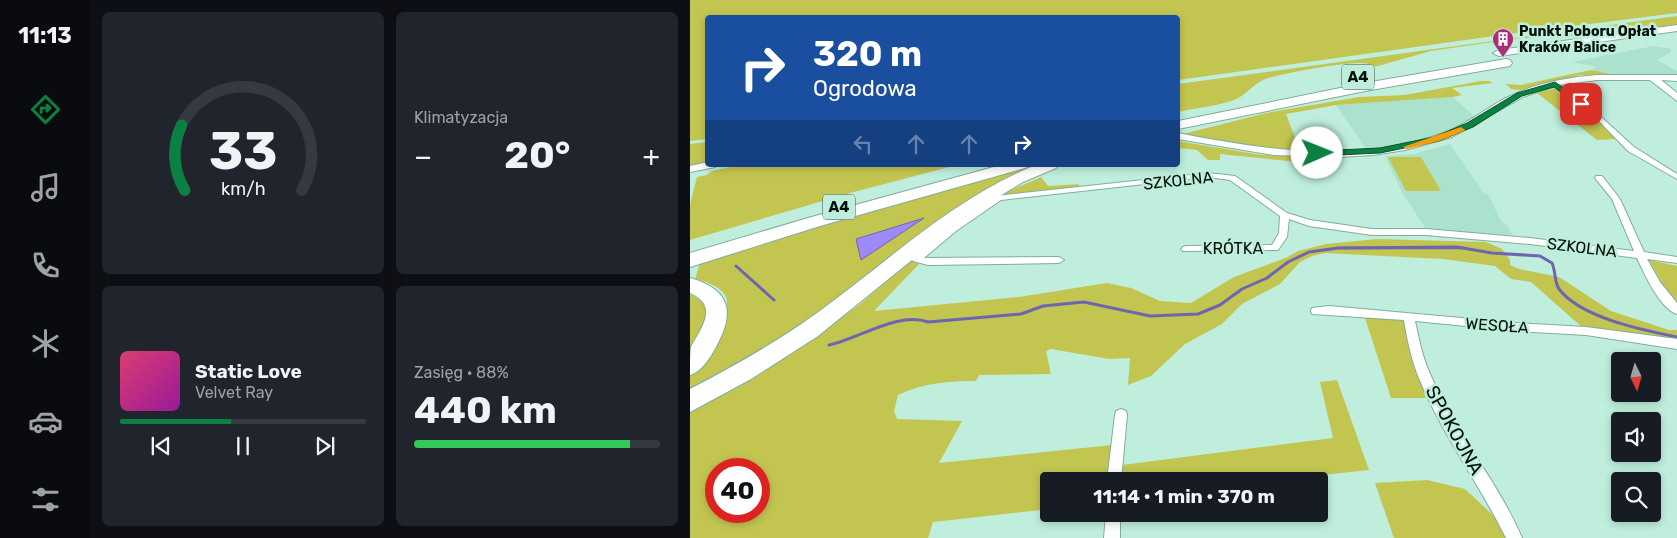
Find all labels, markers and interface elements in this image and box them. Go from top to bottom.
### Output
text: 11:13 [18,22,72,49]
place label: Punkt Poboru Opłat Kraków Balice [1519,23,1657,56]
building icon: Punkt Poboru Opłat Kraków Balice [1491,27,1515,58]
text: 320 m [813,33,922,75]
icon: right [730,35,795,100]
road number: A4 [1342,64,1374,90]
text: Ogrodowa [813,75,917,102]
pin [1560,83,1602,125]
icon: arrive [1567,90,1595,118]
icon: directions [28,92,63,127]
text: Klimatyzacja [414,108,508,127]
text: 33 [209,120,277,182]
position arrow [1290,126,1342,178]
icon: left [849,130,877,158]
icon: ahead [902,130,930,158]
icon: ahead [955,130,983,158]
icon: right [1008,130,1036,158]
text: 20° [504,132,570,178]
text: − [414,140,432,173]
text: + [643,140,660,173]
street label: SZKOLNA [1142,167,1214,194]
icon: music [28,170,63,205]
text: km/h [221,178,265,199]
road number: A4 [823,194,855,220]
street label: SZKOLNA [1546,234,1618,261]
street label: KRÓTKA [1203,238,1263,258]
icon: phone [28,248,63,283]
street label: WESOŁA [1465,314,1529,337]
icon: climate [28,326,63,361]
north arrow [1611,352,1661,402]
map controls [1611,352,1661,522]
text: Static Love [195,360,302,383]
text: Zasięg · 88% [414,363,509,382]
street label: SPOKOJNA [1421,382,1489,479]
text: Velvet Ray [195,383,273,402]
text: 440 km [414,387,557,433]
icon: car [28,404,63,439]
button: sound [1611,412,1661,462]
icon: previous [147,432,175,460]
icon: pause [229,432,257,460]
icon: next [311,432,339,460]
speed limit sign: 40 [705,458,770,523]
button: search [1611,472,1661,522]
icon: filters [28,482,63,517]
text: 11:14 · 1 min · 370 m [1093,485,1275,508]

